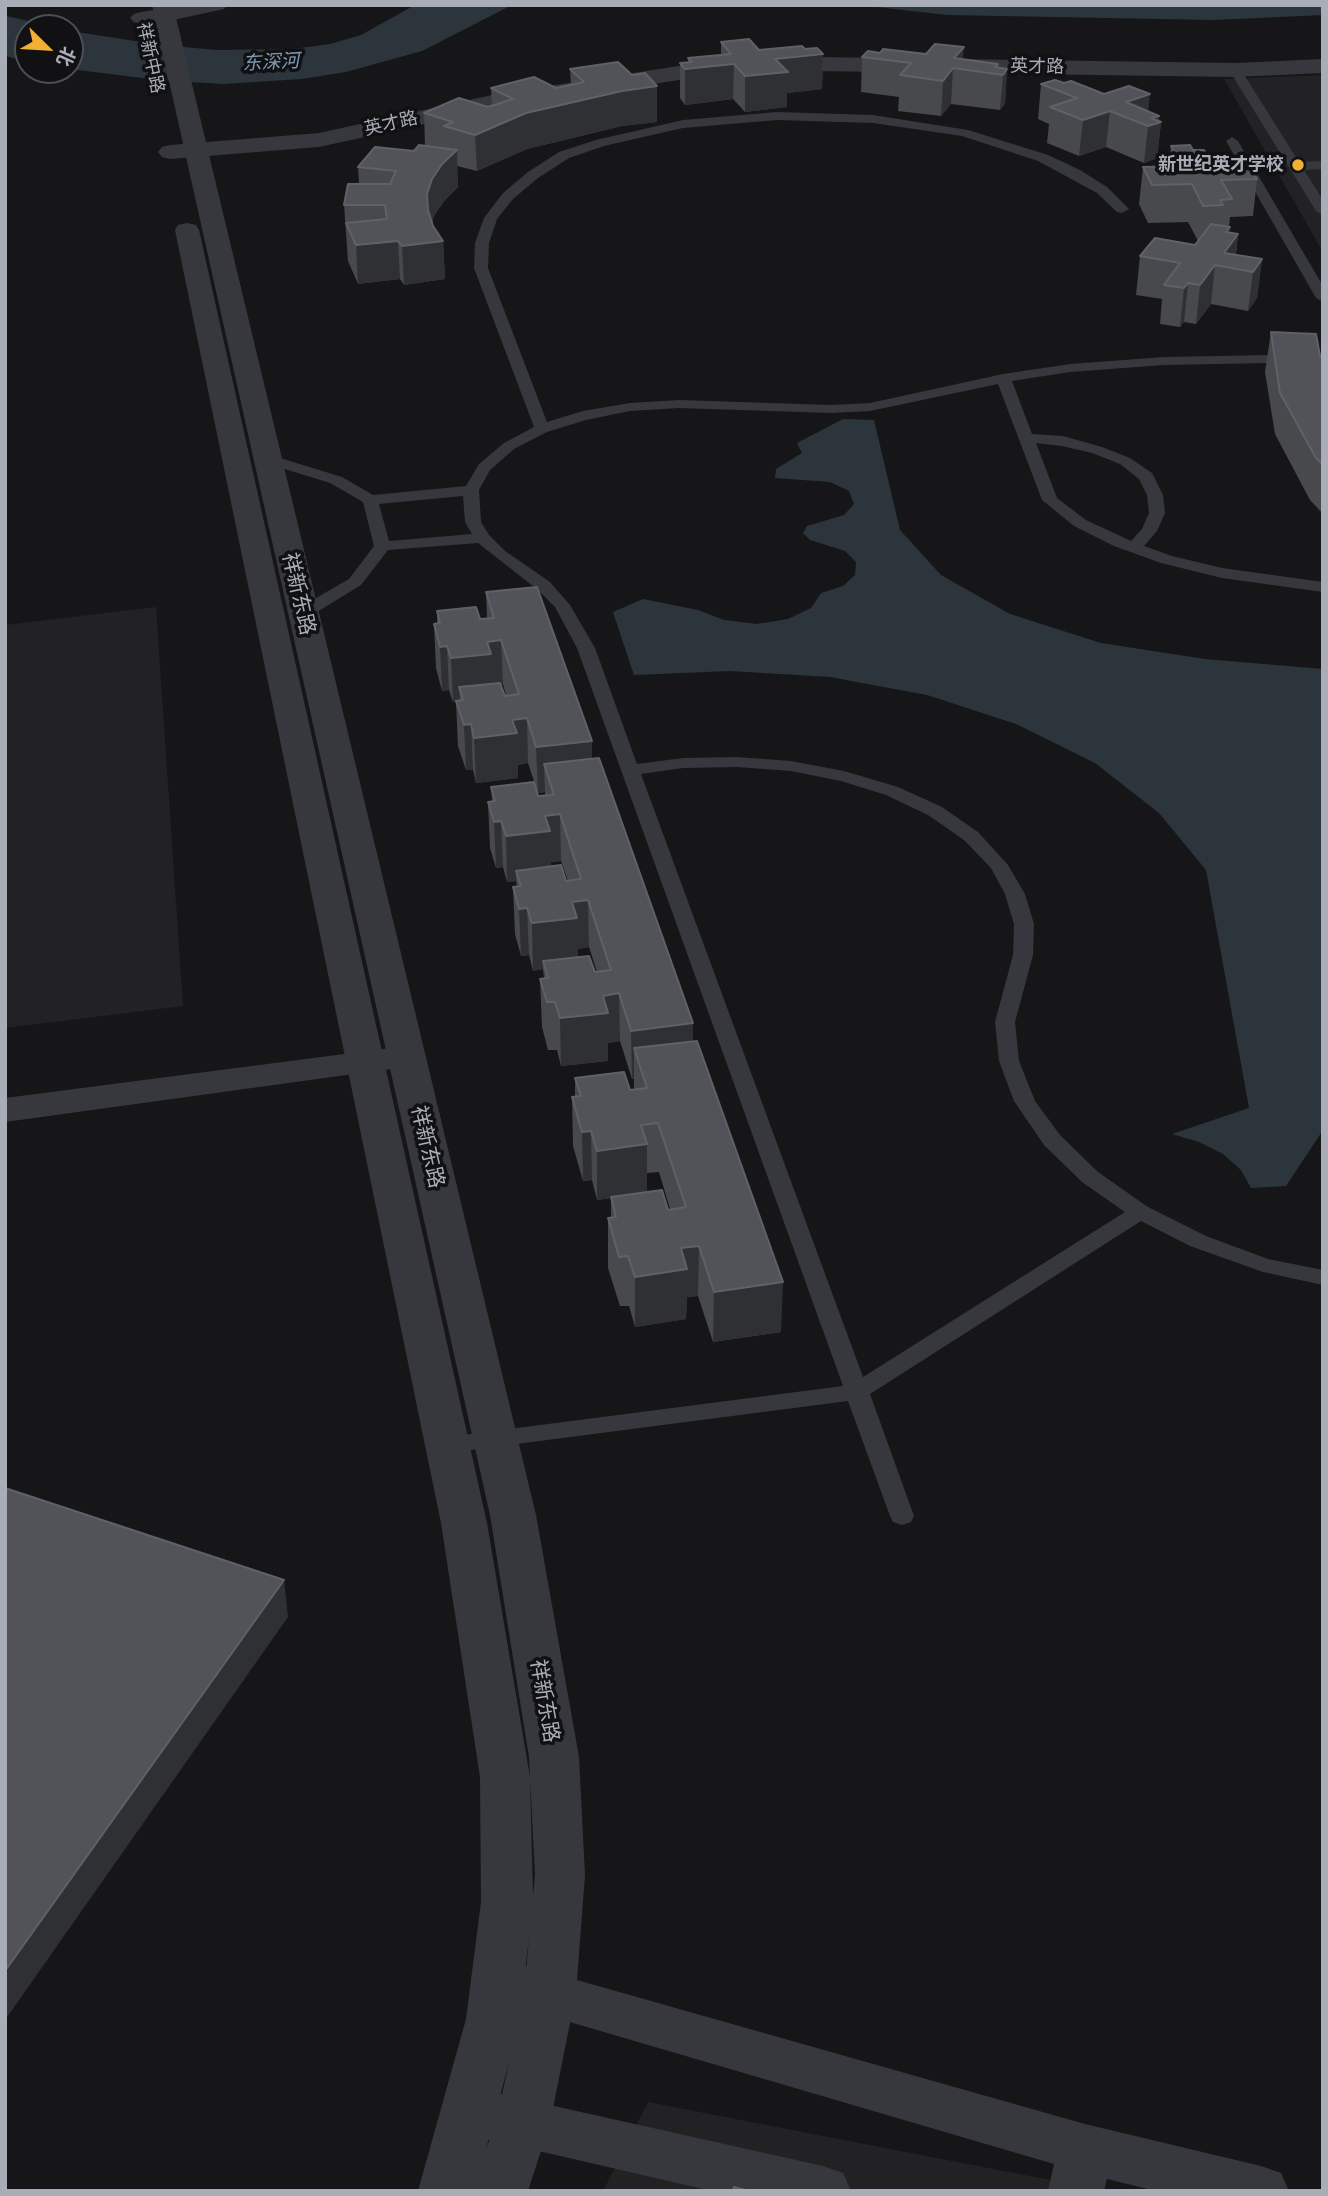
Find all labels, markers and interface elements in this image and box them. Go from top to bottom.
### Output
north arrow [14,14,84,84]
street label: 祥新中路 [132,21,168,95]
text: 北 [51,43,82,71]
water label: 东深河 [242,50,300,76]
street label: 英才路 [1010,56,1064,78]
street label: 英才路 [362,107,420,141]
place label: 新世纪英才学校 [1158,154,1284,176]
marker: 新世纪英才学校 [1290,157,1306,173]
street label: 祥新东路 [276,550,320,638]
street label: 祥新东路 [405,1103,449,1191]
street label: 祥新东路 [524,1657,564,1745]

